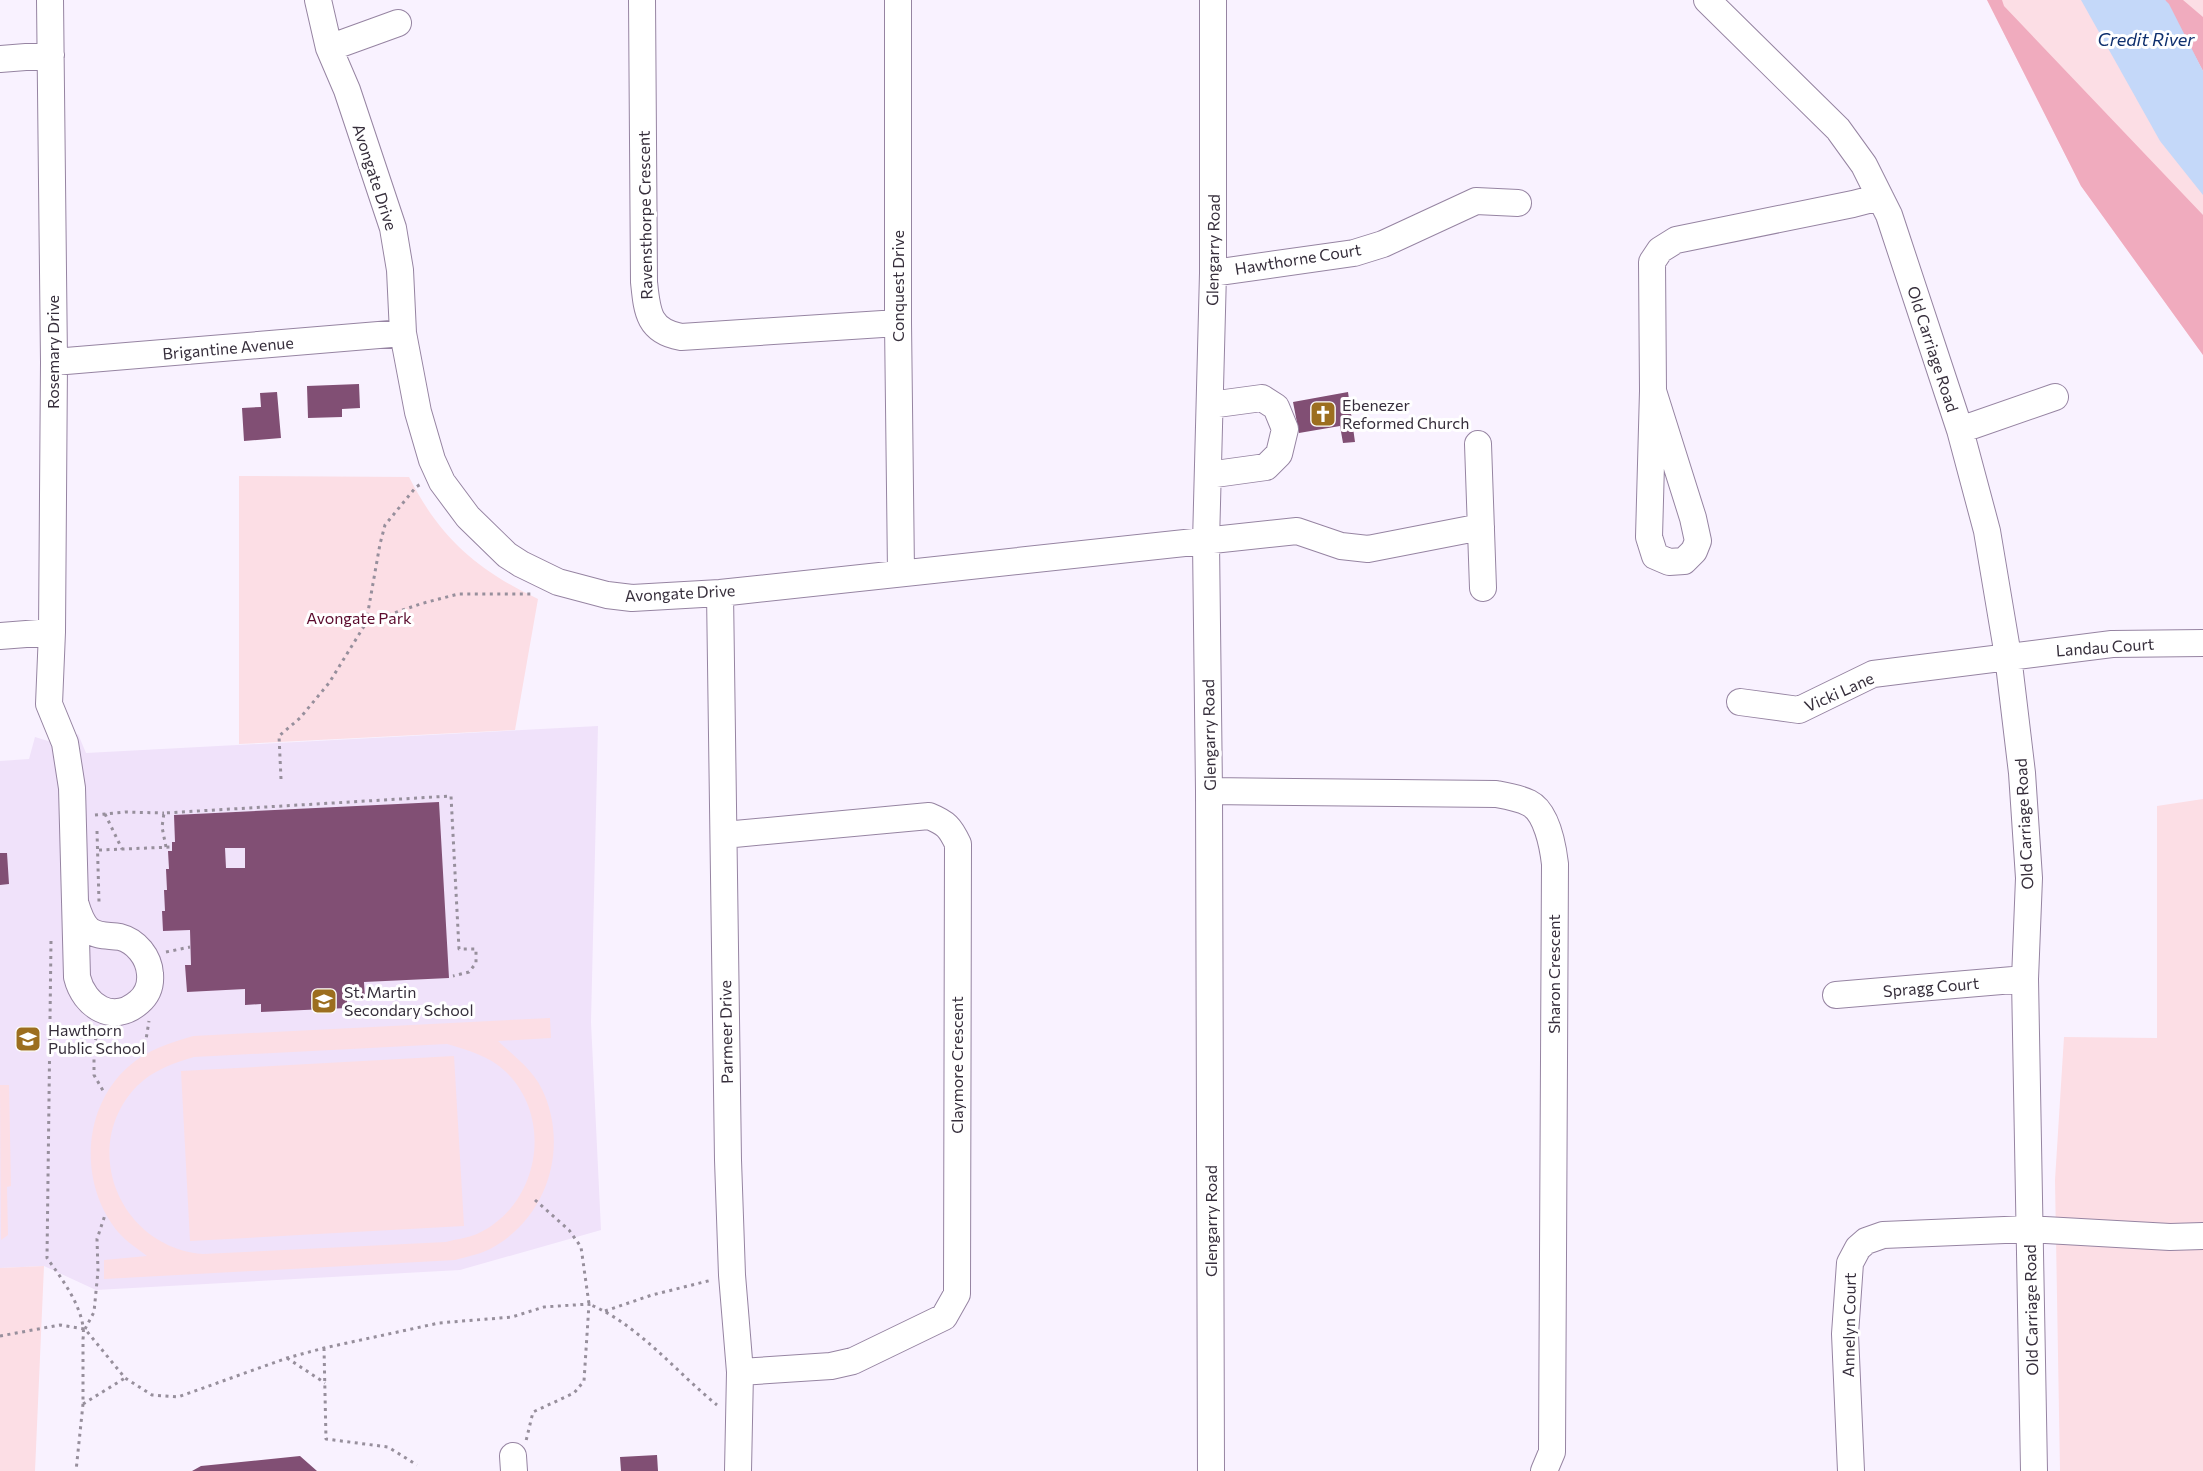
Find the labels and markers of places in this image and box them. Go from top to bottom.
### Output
place label: Ebenezer Reformed Church [1342,395,1469,432]
church icon: Ebenezer Reformed Church [1308,399,1338,429]
place label: St. Martin Secondary School [344,982,473,1019]
school or university icon: St. Martin Secondary School [309,986,339,1016]
place label: Hawthorn Public School [48,1020,145,1057]
school or university icon: Hawthorn Public School [13,1024,43,1054]

